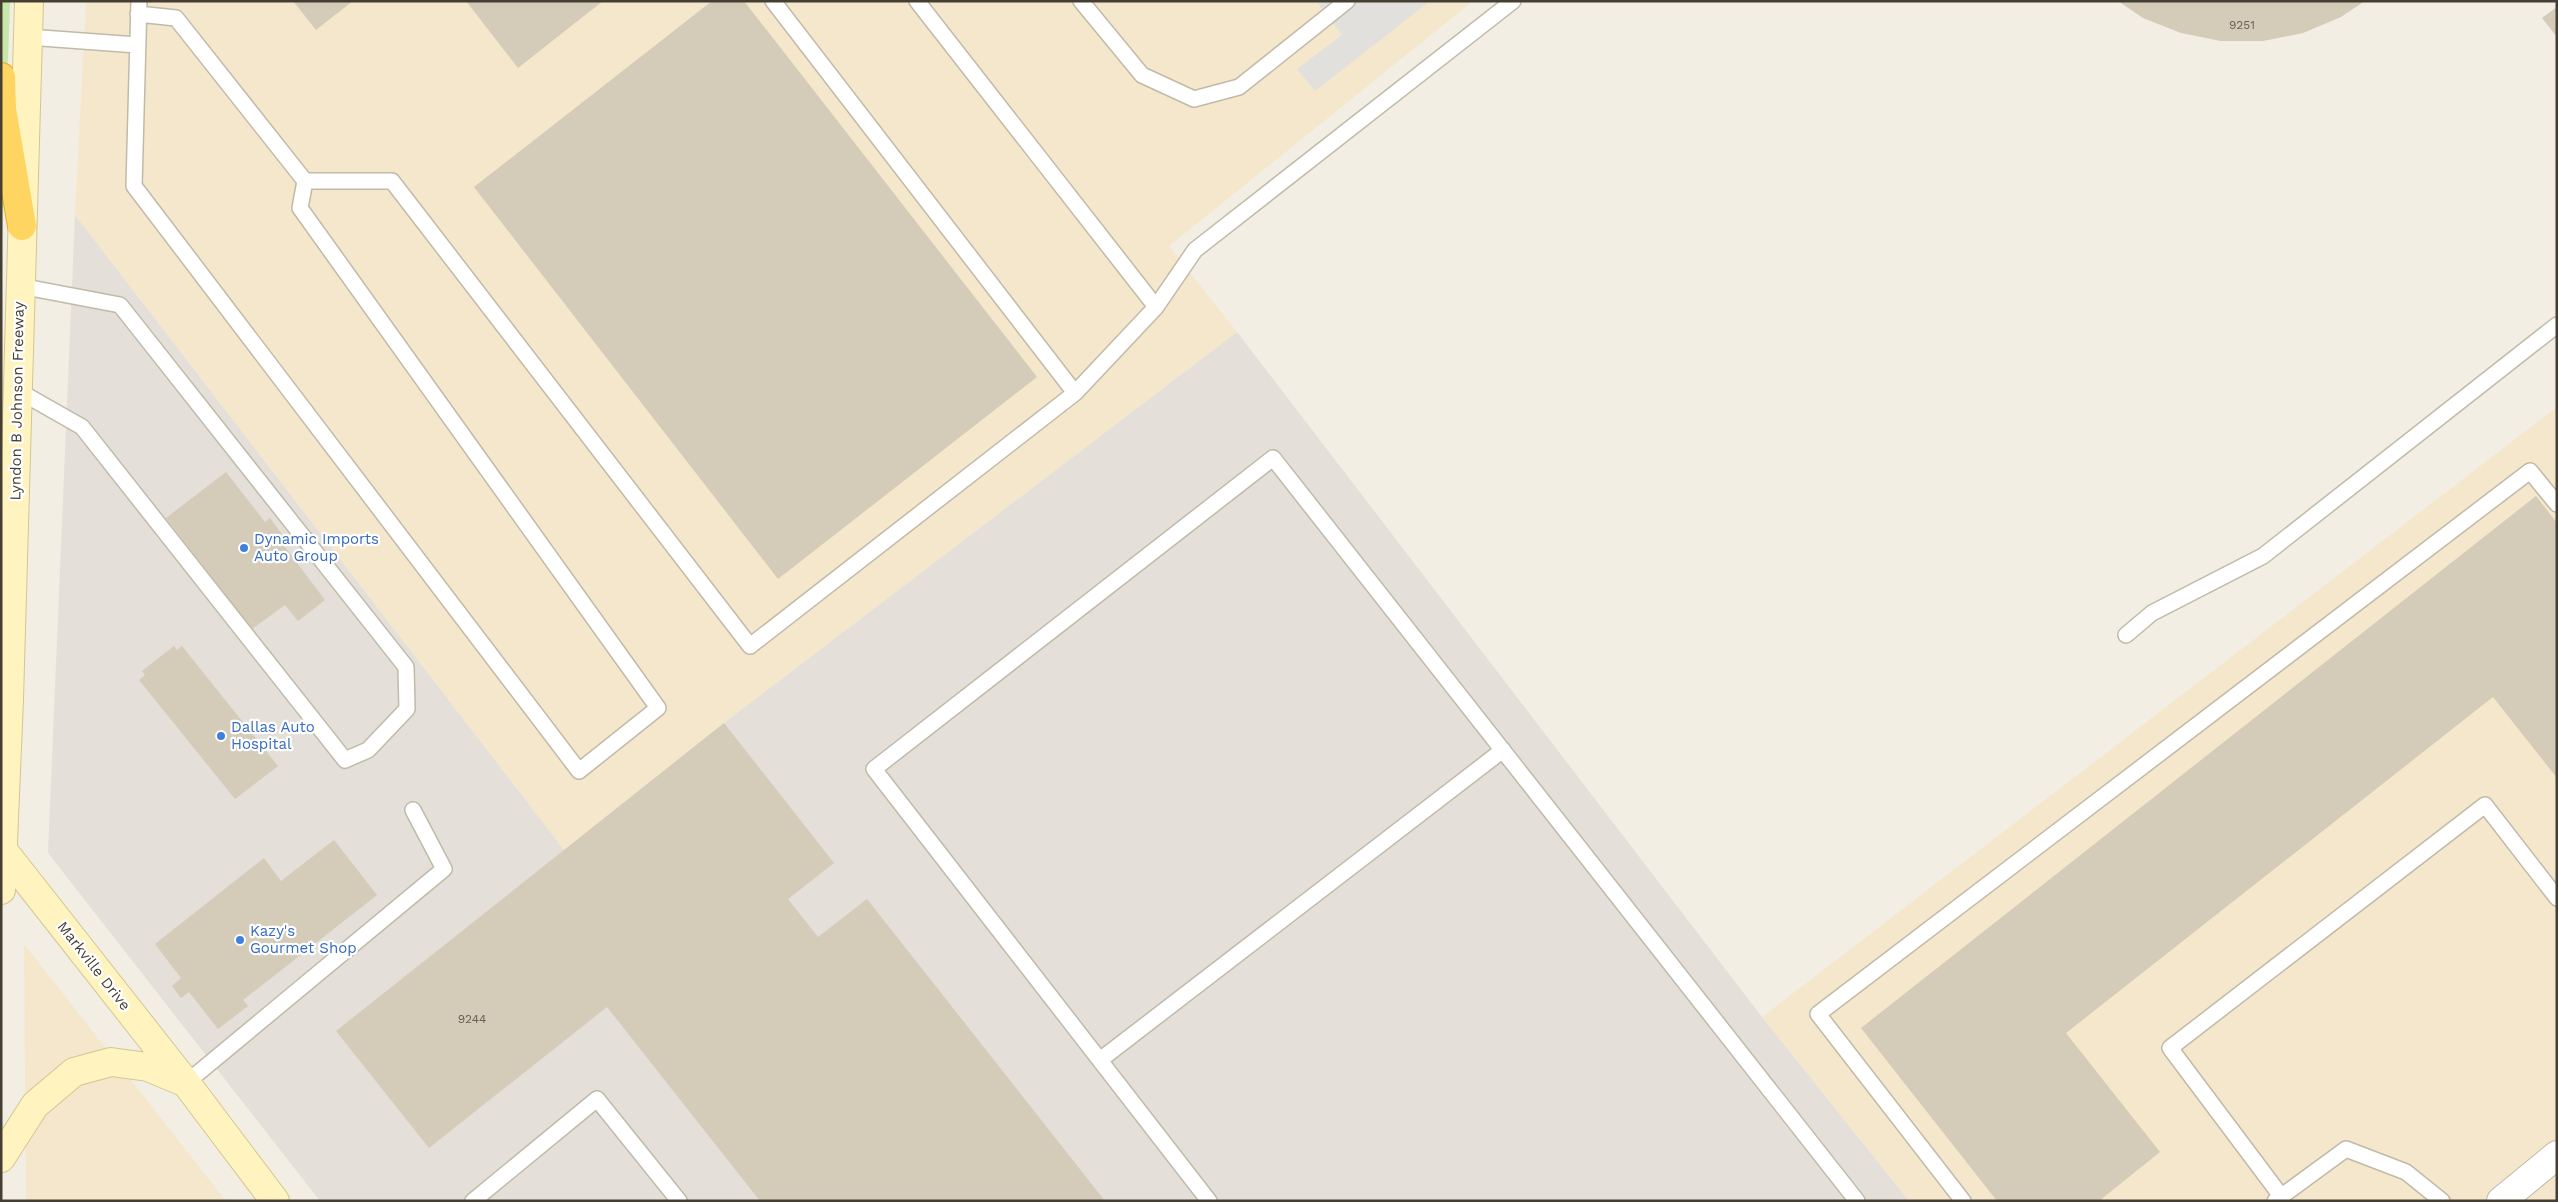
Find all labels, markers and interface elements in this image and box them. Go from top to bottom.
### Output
house number: 9251 [2229,18,2255,32]
street label: Lyndon B Johnson Freeway [6,301,28,501]
place label: Dynamic Imports Auto Group [254,530,379,565]
marker: Dynamic Imports Auto Group [238,542,250,554]
place label: Dallas Auto Hospital [231,718,315,753]
marker: Dallas Auto Hospital [215,730,227,742]
street label: Markville Drive [54,918,134,1014]
place label: Kazy's Gourmet Shop [250,922,357,957]
marker: Kazy's Gourmet Shop [234,934,246,946]
house number: 9244 [458,1012,486,1026]

